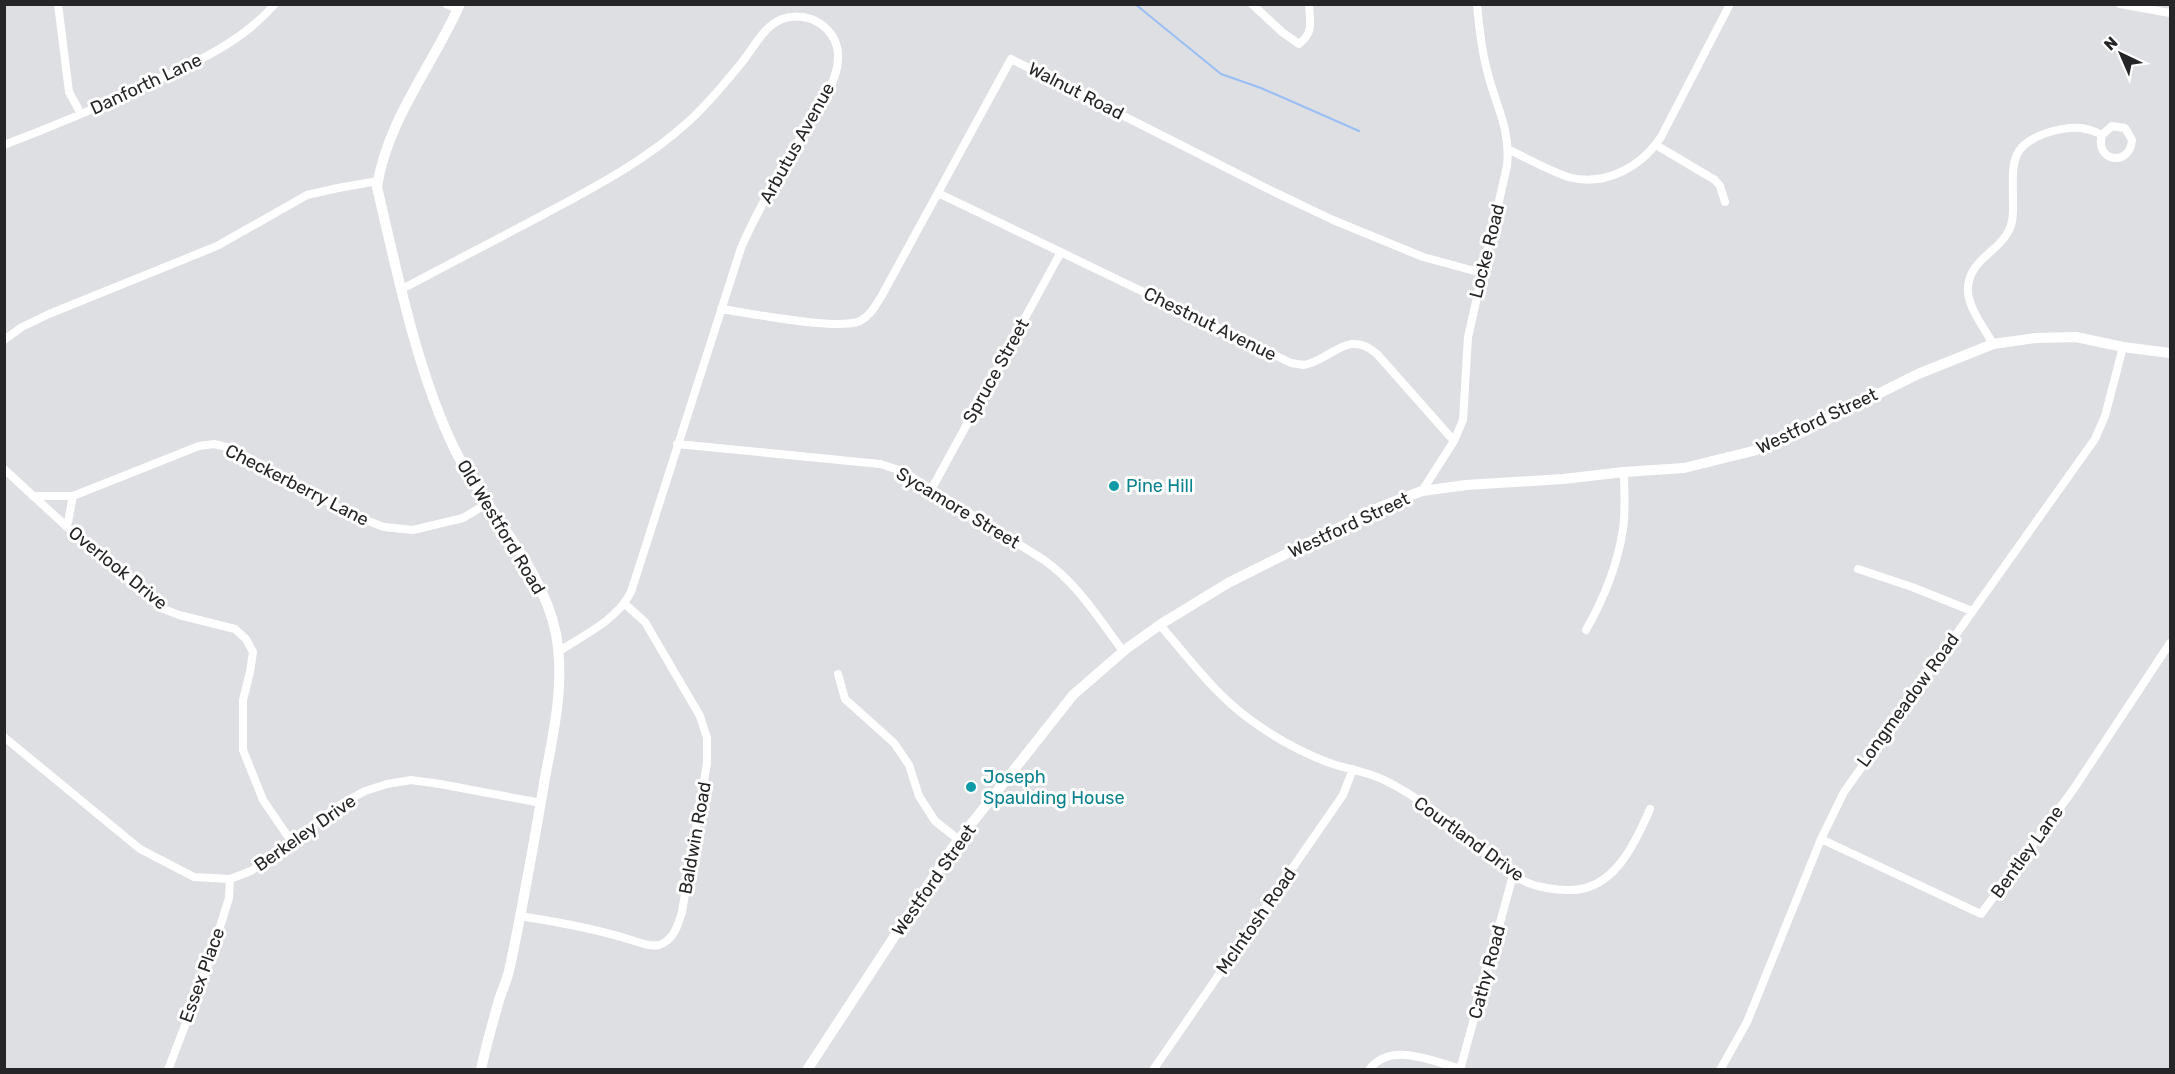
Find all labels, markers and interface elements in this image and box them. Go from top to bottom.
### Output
north arrow [2091,24,2151,84]
text: N [2100,33,2122,54]
street label: Danforth Lane [87,49,205,119]
street label: Walnut Road [1025,58,1127,124]
street label: Arbutus Avenue [755,79,839,207]
street label: Locke Road [1465,202,1509,300]
street label: Chestnut Avenue [1140,282,1280,366]
street label: Spruce Street [958,315,1034,427]
street label: Westford Street [1753,383,1881,459]
street label: Checkerberry Lane [222,439,372,531]
street label: Old Westford Road [452,456,550,598]
street label: Sycamore Street [892,462,1024,554]
place label: Pine Hill [1126,475,1193,497]
marker: Pine Hill [1107,479,1121,493]
street label: Westford Street [1285,487,1413,563]
street label: Overlook Drive [64,521,172,615]
street label: Longmeadow Road [1852,629,1964,771]
place label: Joseph Spaulding House [983,766,1124,809]
street label: Baldwin Road [674,780,716,896]
marker: Joseph Spaulding House [964,780,978,794]
street label: Berkeley Drive [250,790,360,876]
street label: Courtland Drive [1410,792,1528,886]
street label: Bentley Lane [1986,801,2068,903]
street label: Westford Street [887,820,981,940]
street label: McIntosh Road [1211,864,1301,978]
street label: Cathy Road [1464,923,1510,1021]
street label: Essex Place [175,925,229,1025]

